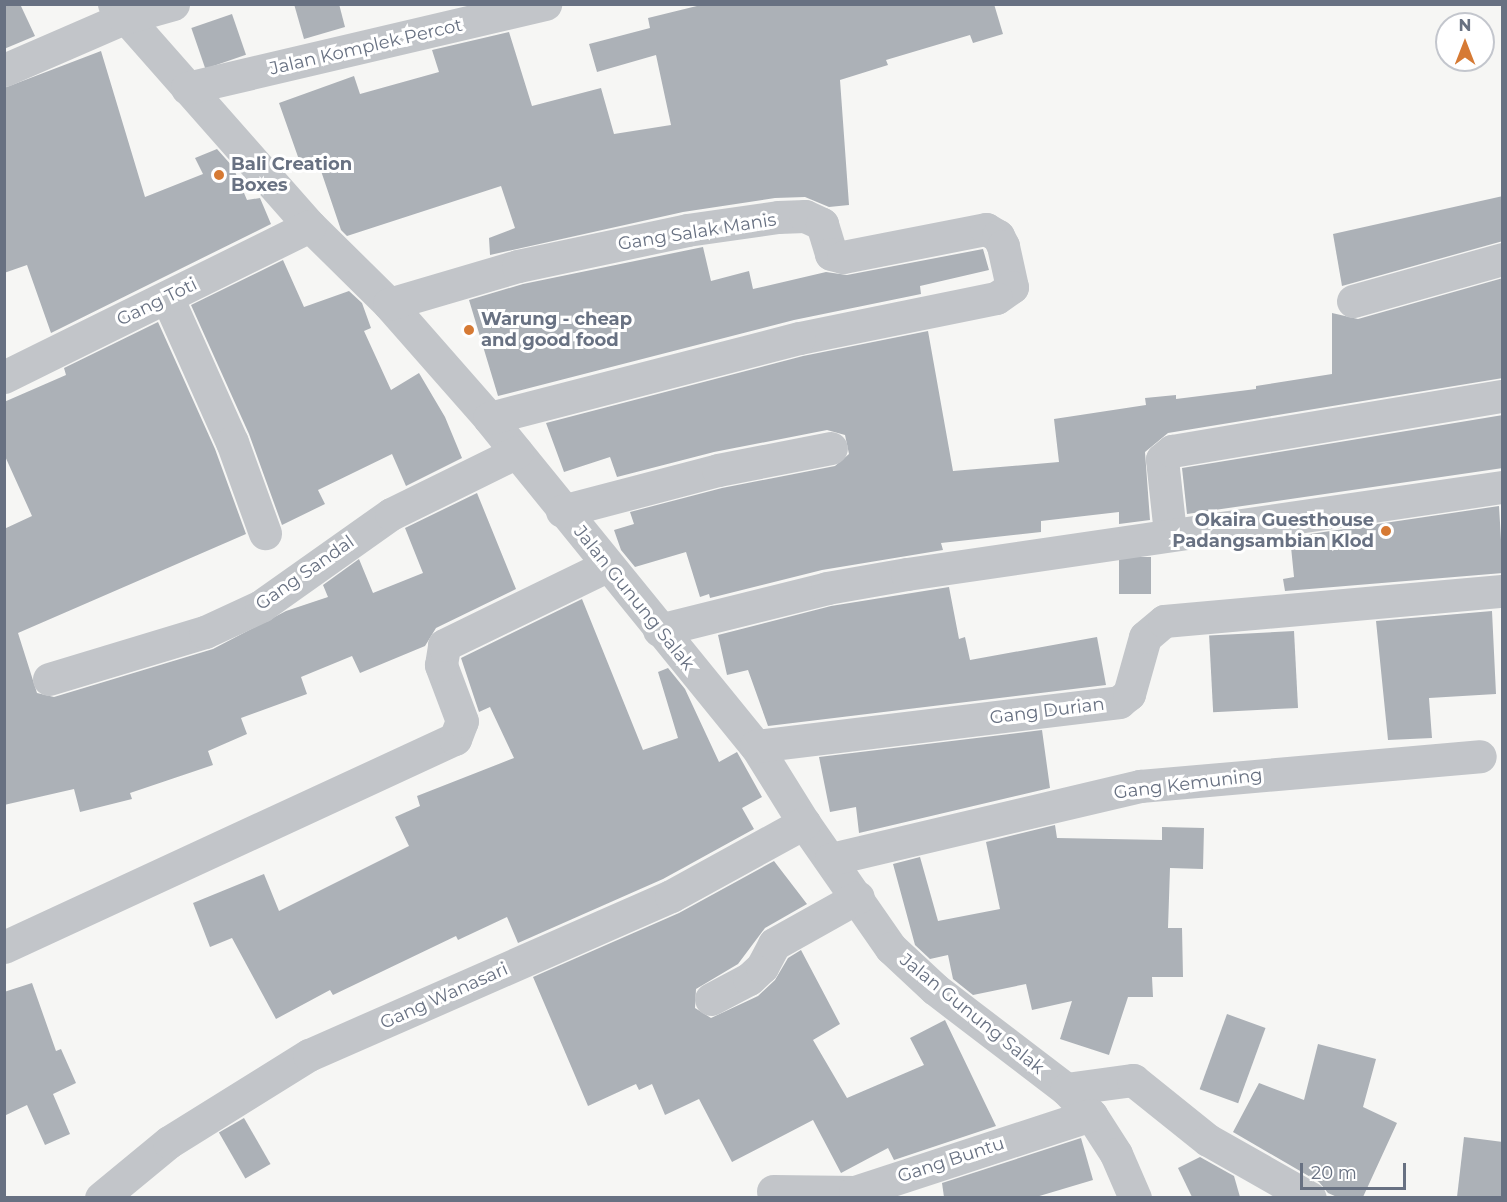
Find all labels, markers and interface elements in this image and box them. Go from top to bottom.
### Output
north arrow [1435,12,1495,72]
street label: Jalan Komplek Percot [267,14,465,80]
text: N [1459,16,1471,35]
place label: Bali Creation Boxes [231,154,352,196]
marker: Bali Creation Boxes [212,168,226,182]
street label: Gang Salak Manis [616,209,778,255]
street label: Gang Toti [113,273,201,331]
place label: Warung - cheap and good food [481,309,632,352]
marker: Warung - cheap and good food [462,323,476,337]
place label: Okaira Guesthouse Padangsambian Klod [1172,510,1374,552]
street label: Jalan Gunung Salak [569,521,699,675]
marker: Okaira Guesthouse Padangsambian Klod [1379,524,1393,538]
street label: Gang Sandal [252,531,358,615]
street label: Gang Durian [988,693,1106,729]
street label: Gang Kemuning [1112,764,1264,804]
street label: Jalan Gunung Salak [895,949,1049,1079]
street label: Gang Wanasari [377,958,511,1034]
street label: Gang Buntu [895,1133,1007,1187]
scale bar [1303,1151,1410,1189]
text: 20 m [1311,1162,1357,1184]

